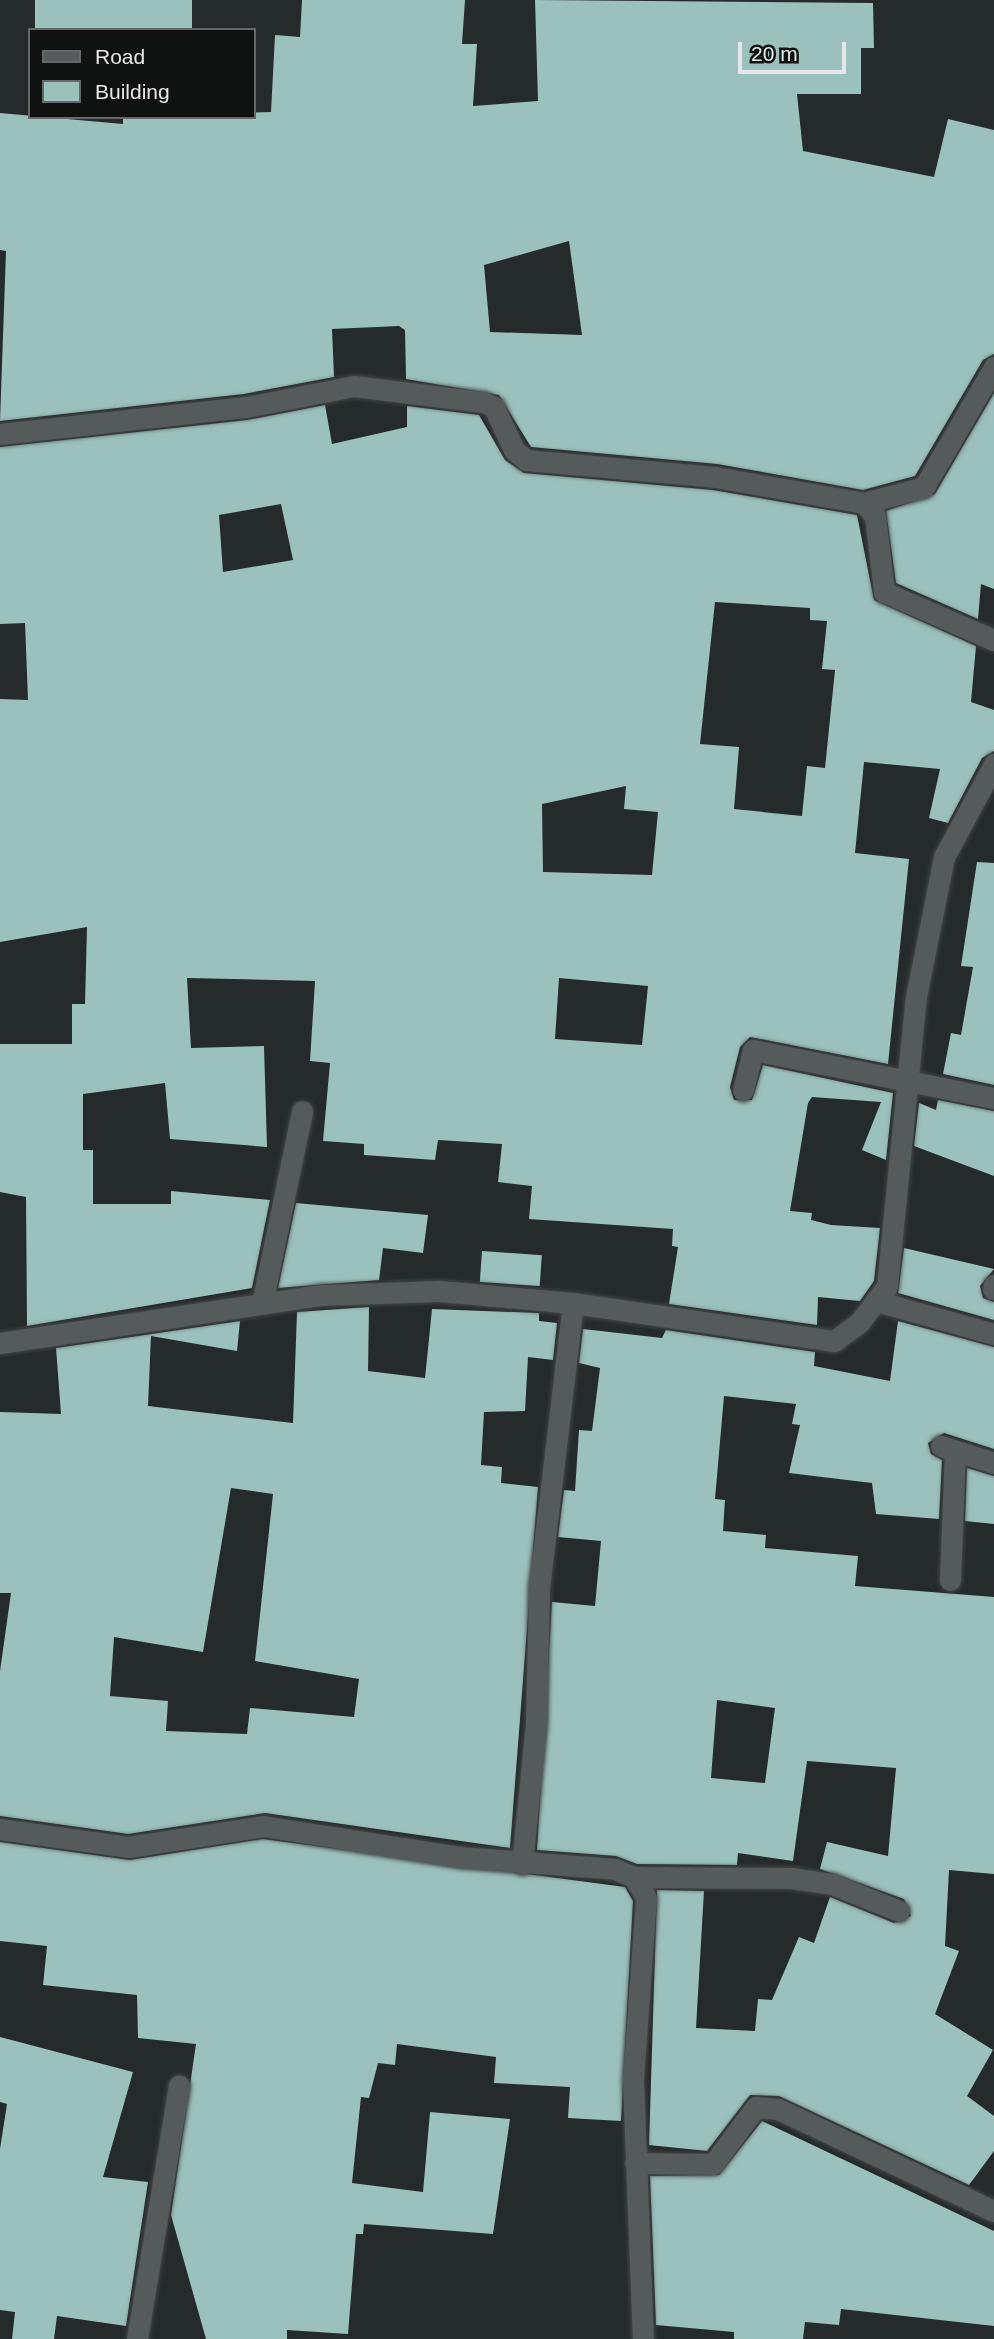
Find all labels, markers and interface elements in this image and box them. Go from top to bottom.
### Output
legend [28,28,256,119]
scale bar [742,28,850,72]
text: 20 m [751,42,798,65]
text: Road [95,45,145,68]
text: Building [95,80,170,103]

